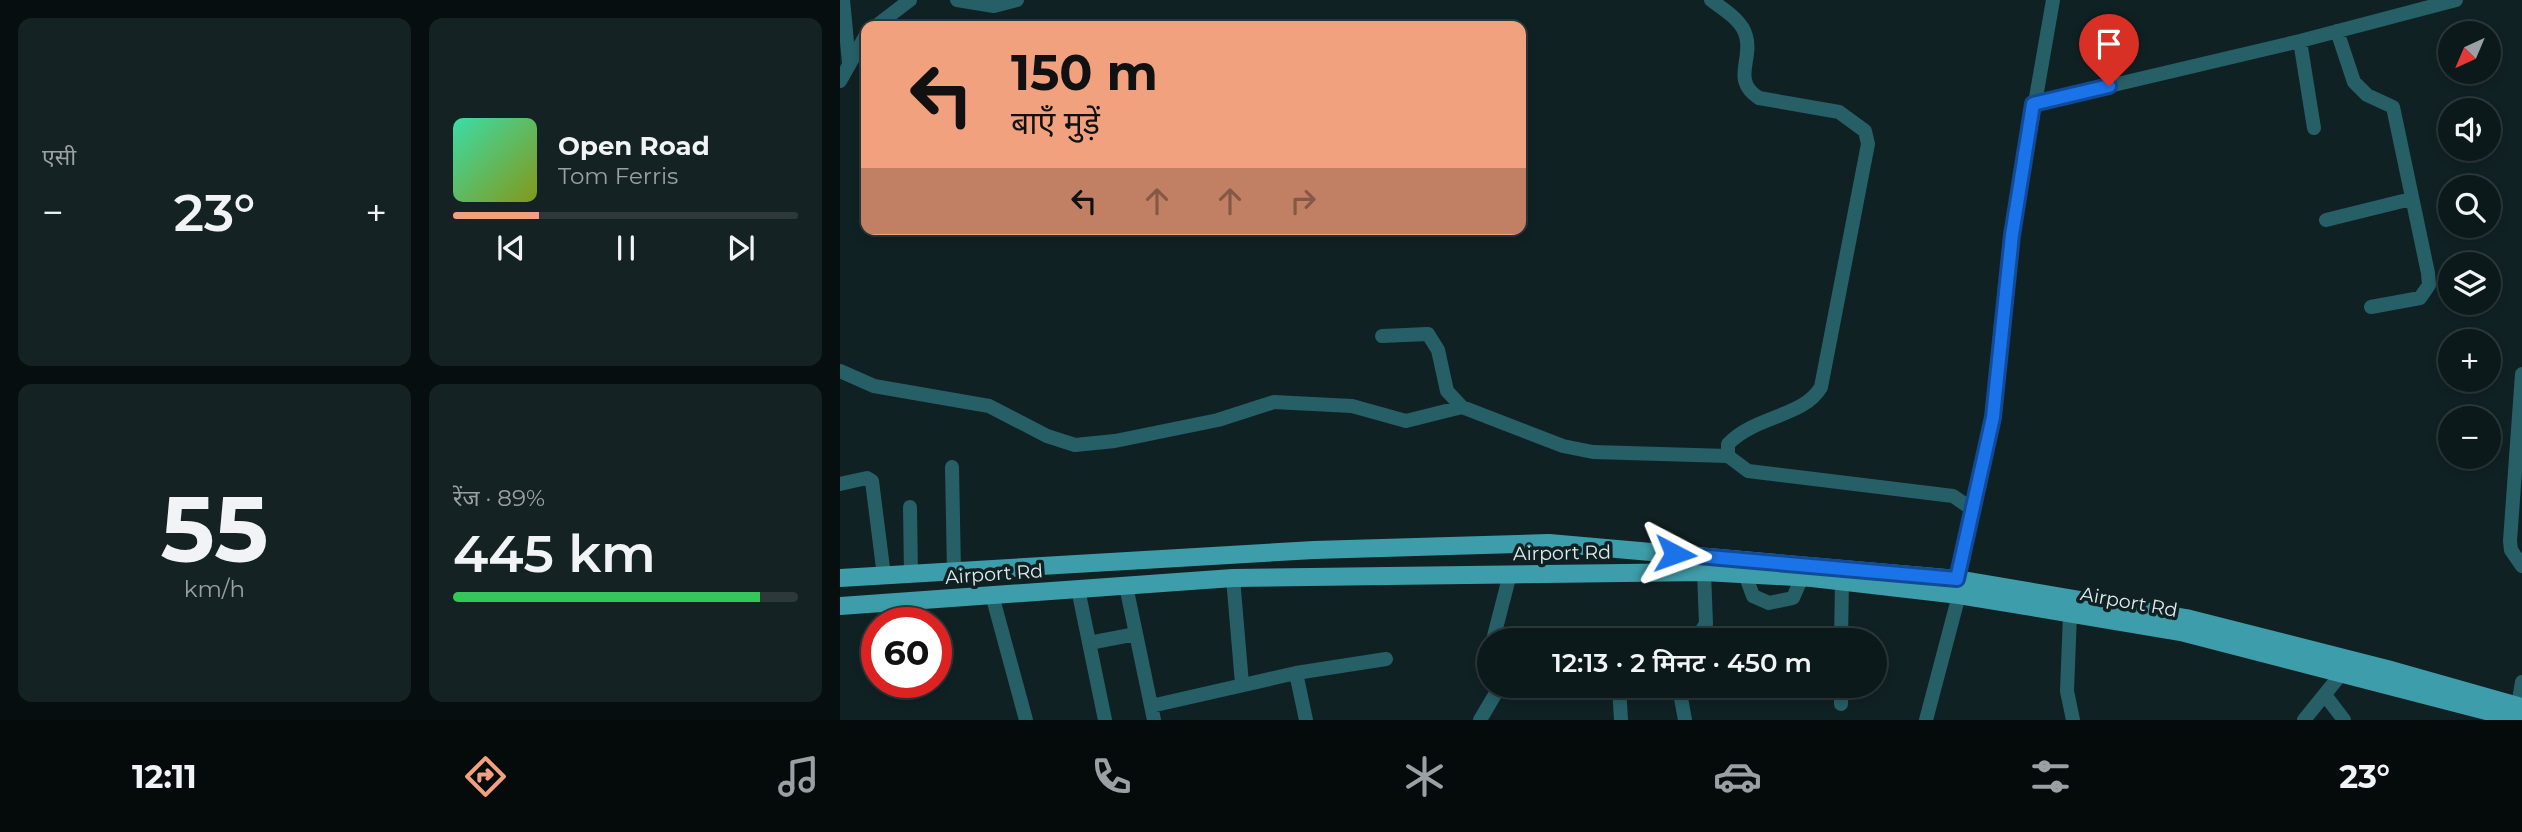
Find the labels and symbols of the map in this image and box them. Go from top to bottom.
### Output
pin [2079,14,2139,86]
north arrow [2438,21,2501,84]
position arrow [1638,517,1712,591]
street label: Airport Rd [1513,541,1611,565]
street label: Airport Rd [944,559,1044,589]
street label: Airport Rd [2079,582,2179,622]
speed limit sign: 60 [861,607,952,698]

